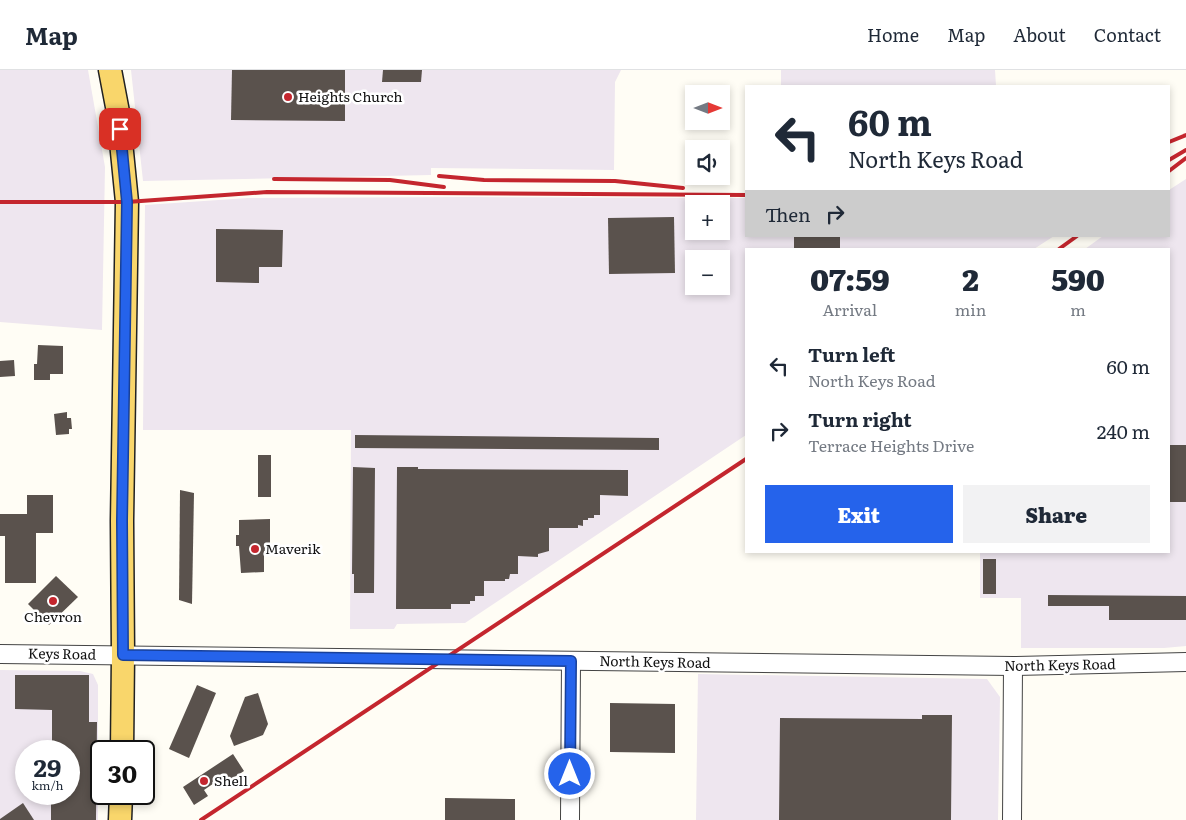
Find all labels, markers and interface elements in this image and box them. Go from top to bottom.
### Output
text: Map [25,17,78,52]
text: Home [867,21,919,48]
text: Map [947,21,985,48]
text: About [1013,21,1066,48]
text: Contact [1094,21,1161,48]
north arrow [685,85,730,130]
map controls [685,85,730,295]
place label: Heights Church [298,86,403,106]
marker: Heights Church [282,91,294,103]
text: 60 m [848,95,932,147]
icon: left [765,105,830,170]
pin [99,108,141,150]
icon: arrive [106,115,134,143]
button: sound [685,140,730,185]
text: North Keys Road [848,142,1023,175]
button: + [685,195,730,240]
text: Then [765,200,811,228]
icon: right [821,200,849,228]
button: − [685,250,730,295]
text: 07:59 [810,256,890,300]
text: 2 [962,256,979,300]
text: 590 [1051,256,1105,300]
text: Arrival [823,297,877,321]
text: min [955,297,986,321]
text: m [1070,297,1086,321]
text: Turn left [808,340,895,368]
icon: left [765,352,793,380]
text: 60 m [1107,352,1150,380]
text: North Keys Road [808,368,935,392]
text: Turn right [808,405,912,433]
icon: right [765,417,793,445]
text: 240 m [1097,417,1150,445]
text: Terrace Heights Drive [808,433,974,457]
button: Exit [765,485,953,543]
button: Share [963,485,1150,543]
place label: Maverik [265,538,321,558]
marker: Maverik [249,543,261,555]
marker: Chevron [47,595,59,607]
place label: Chevron [24,606,82,626]
street label: Keys Road [28,642,97,664]
street label: North Keys Road [599,650,711,672]
street label: North Keys Road [1004,653,1116,675]
speed limit sign: 30 [90,740,155,805]
position arrow [543,747,595,799]
text: 29 [34,748,61,785]
place label: Shell [214,770,248,790]
marker: Shell [198,775,210,787]
text: km/h [32,776,63,794]

